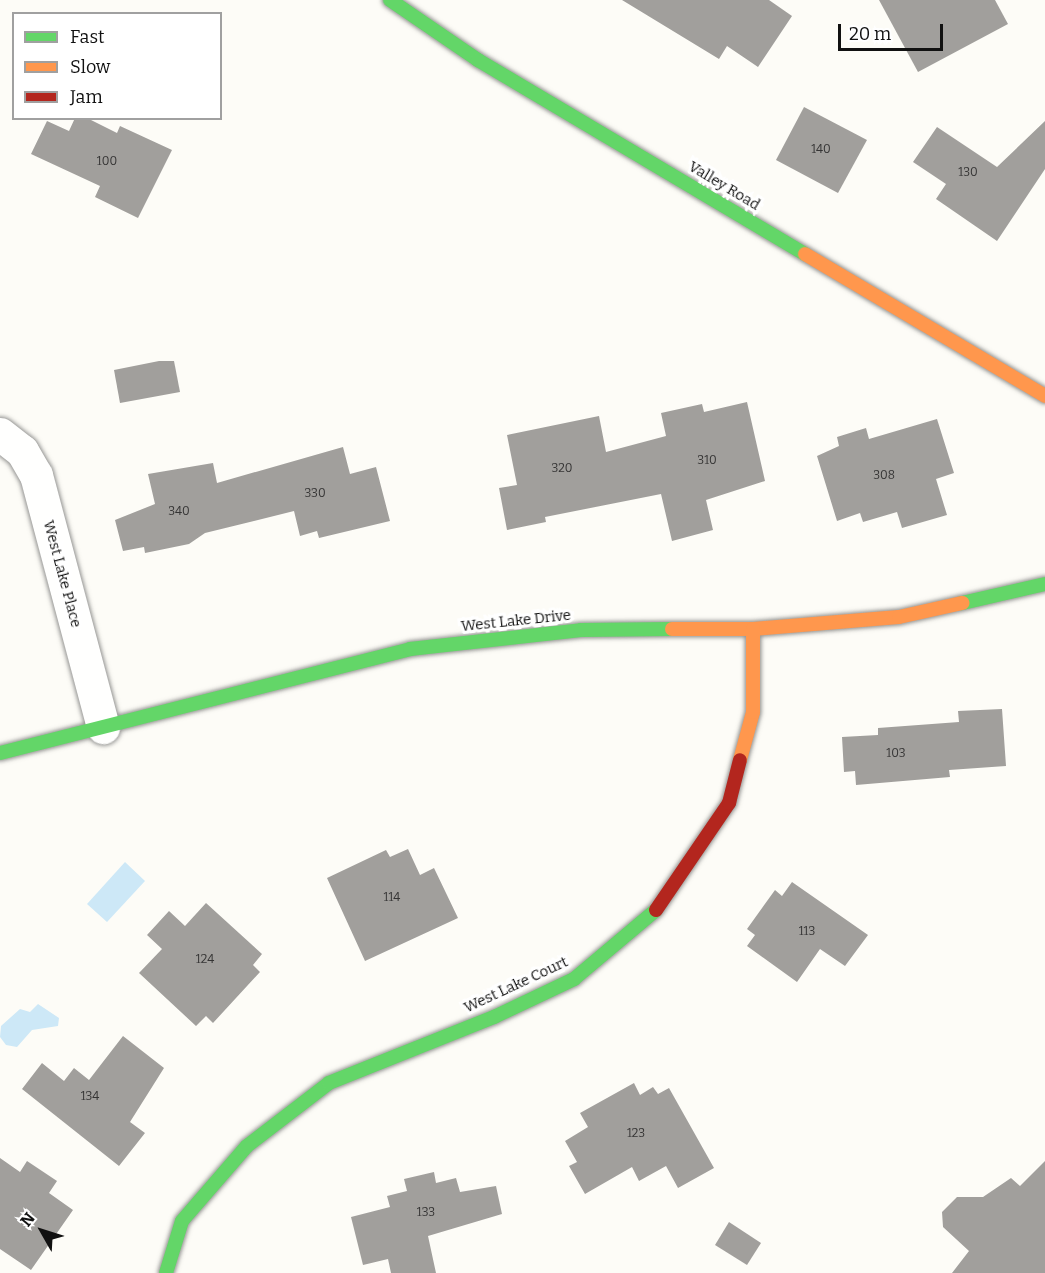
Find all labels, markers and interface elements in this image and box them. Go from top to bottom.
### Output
legend [12,12,222,120]
scale bar [841,12,946,50]
text: 20 m [849,23,891,45]
text: Fast [70,26,105,48]
text: Slow [70,56,110,78]
text: Jam [70,86,103,108]
house number: 140 [811,143,831,157]
house number: 100 [97,155,117,169]
street label: Valley Road [685,158,763,214]
house number: 130 [958,166,978,180]
house number: 310 [697,454,717,468]
house number: 320 [551,462,573,476]
house number: 308 [873,469,895,483]
house number: 330 [304,487,326,501]
house number: 340 [168,505,190,519]
street label: West Lake Place [39,518,85,630]
street label: West Lake Drive [460,606,572,636]
house number: 103 [886,747,906,761]
house number: 114 [384,891,400,905]
house number: 113 [799,925,815,939]
house number: 124 [196,953,214,967]
street label: West Lake Court [461,953,571,1017]
house number: 134 [81,1090,99,1104]
house number: 123 [627,1127,645,1141]
north arrow [12,1201,72,1261]
house number: 133 [417,1206,435,1220]
text: N [16,1209,39,1230]

